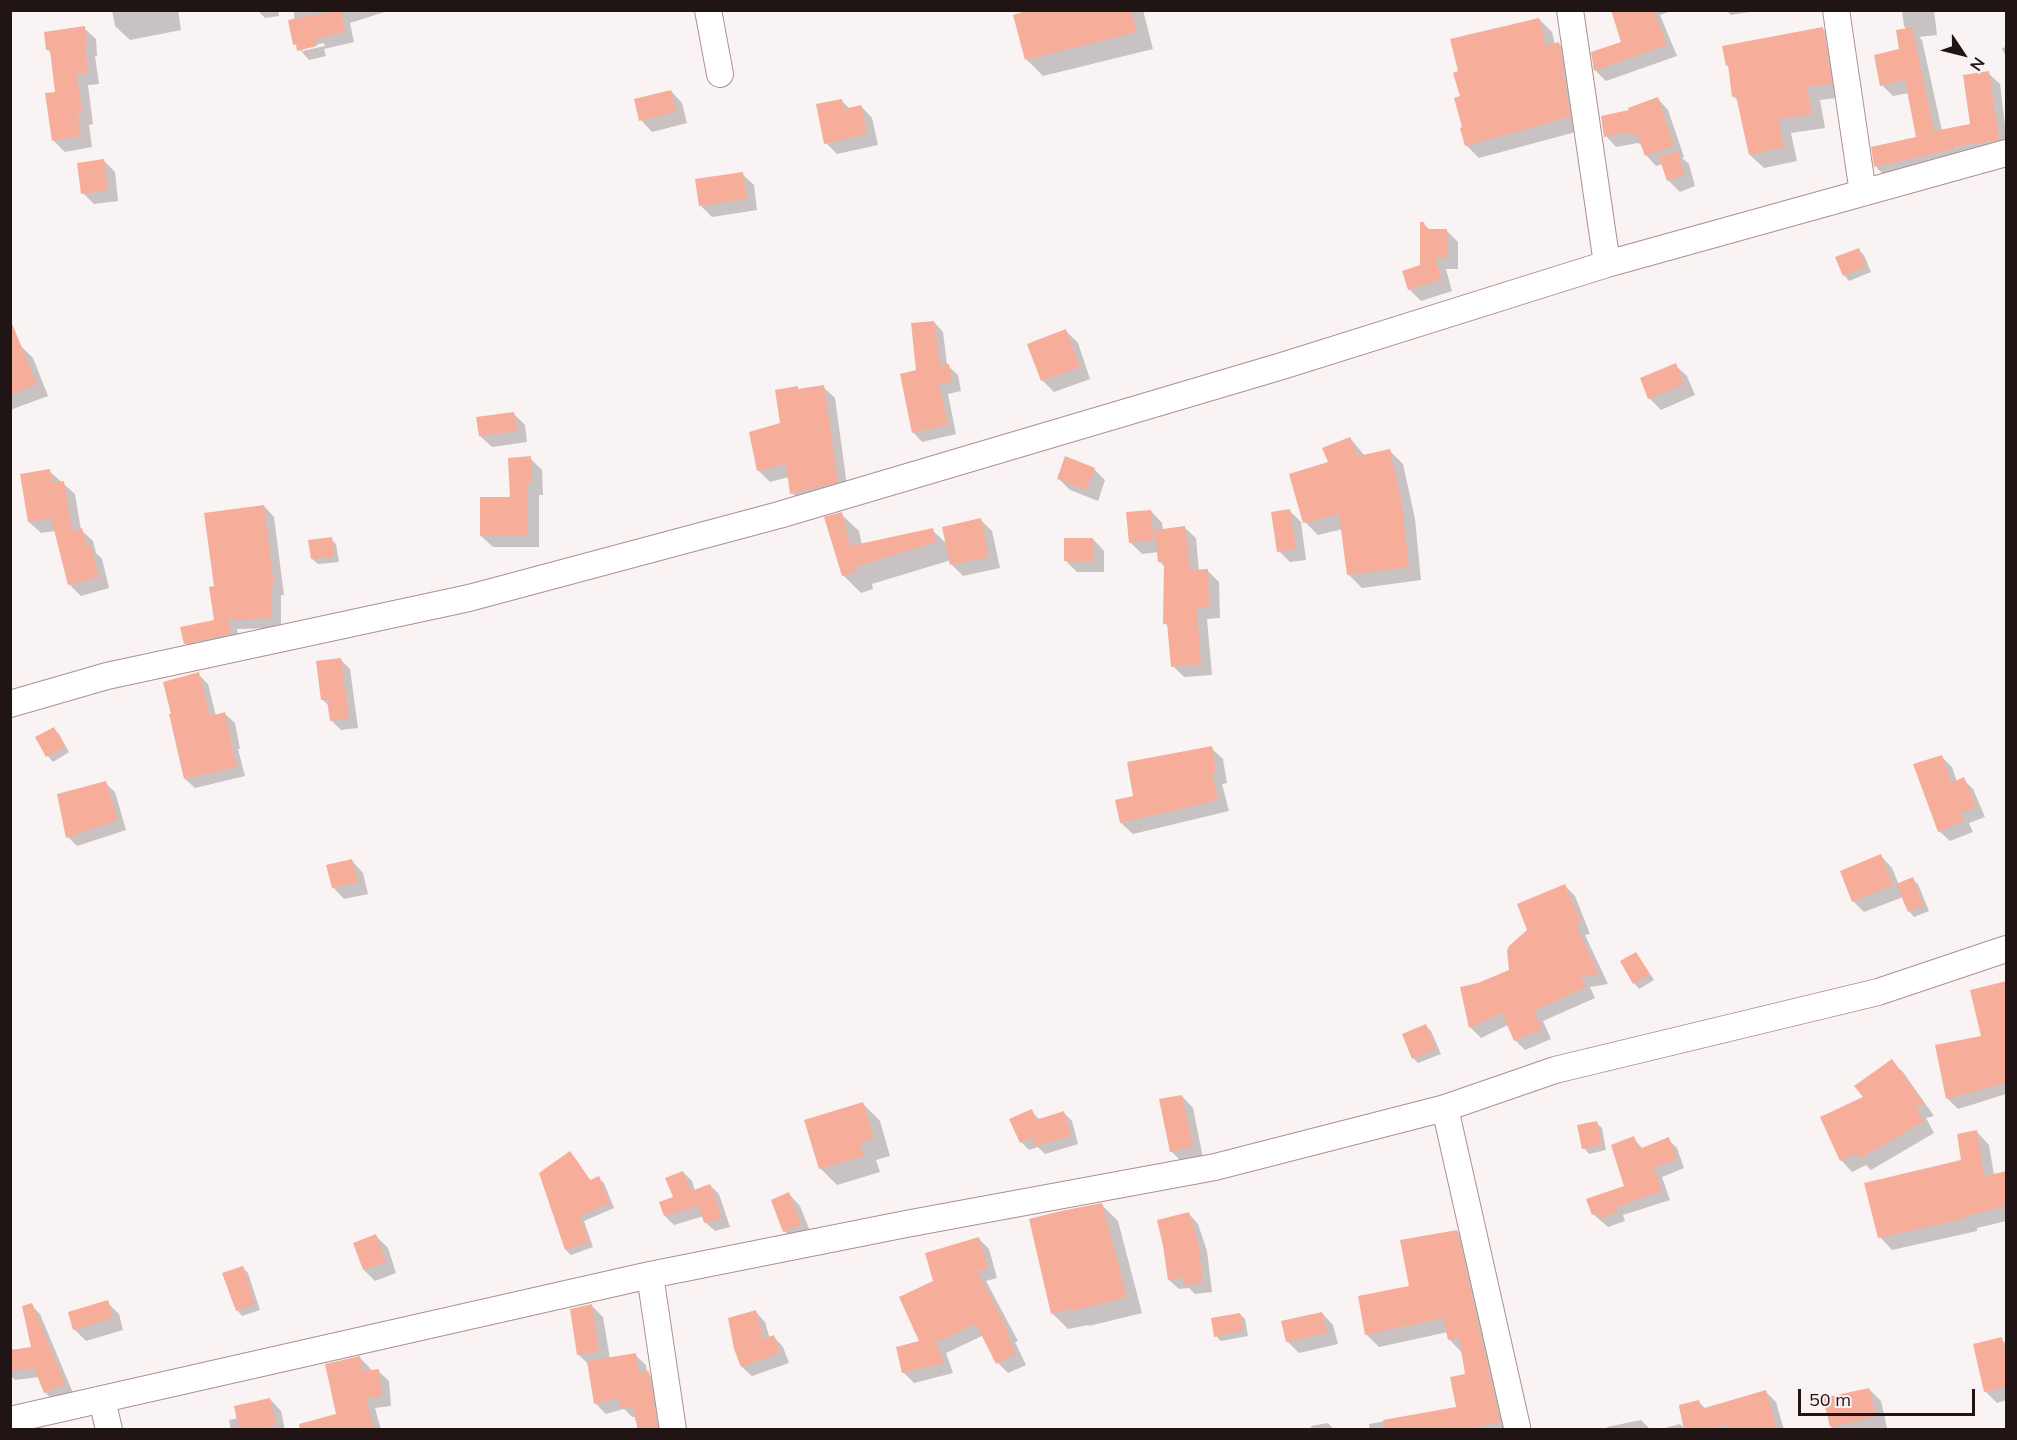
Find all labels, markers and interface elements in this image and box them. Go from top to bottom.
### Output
north arrow [1933,24,1993,84]
text: N [1966,54,1989,75]
scale bar [1801,1377,1978,1415]
text: 50 m [1809,1388,1851,1411]

